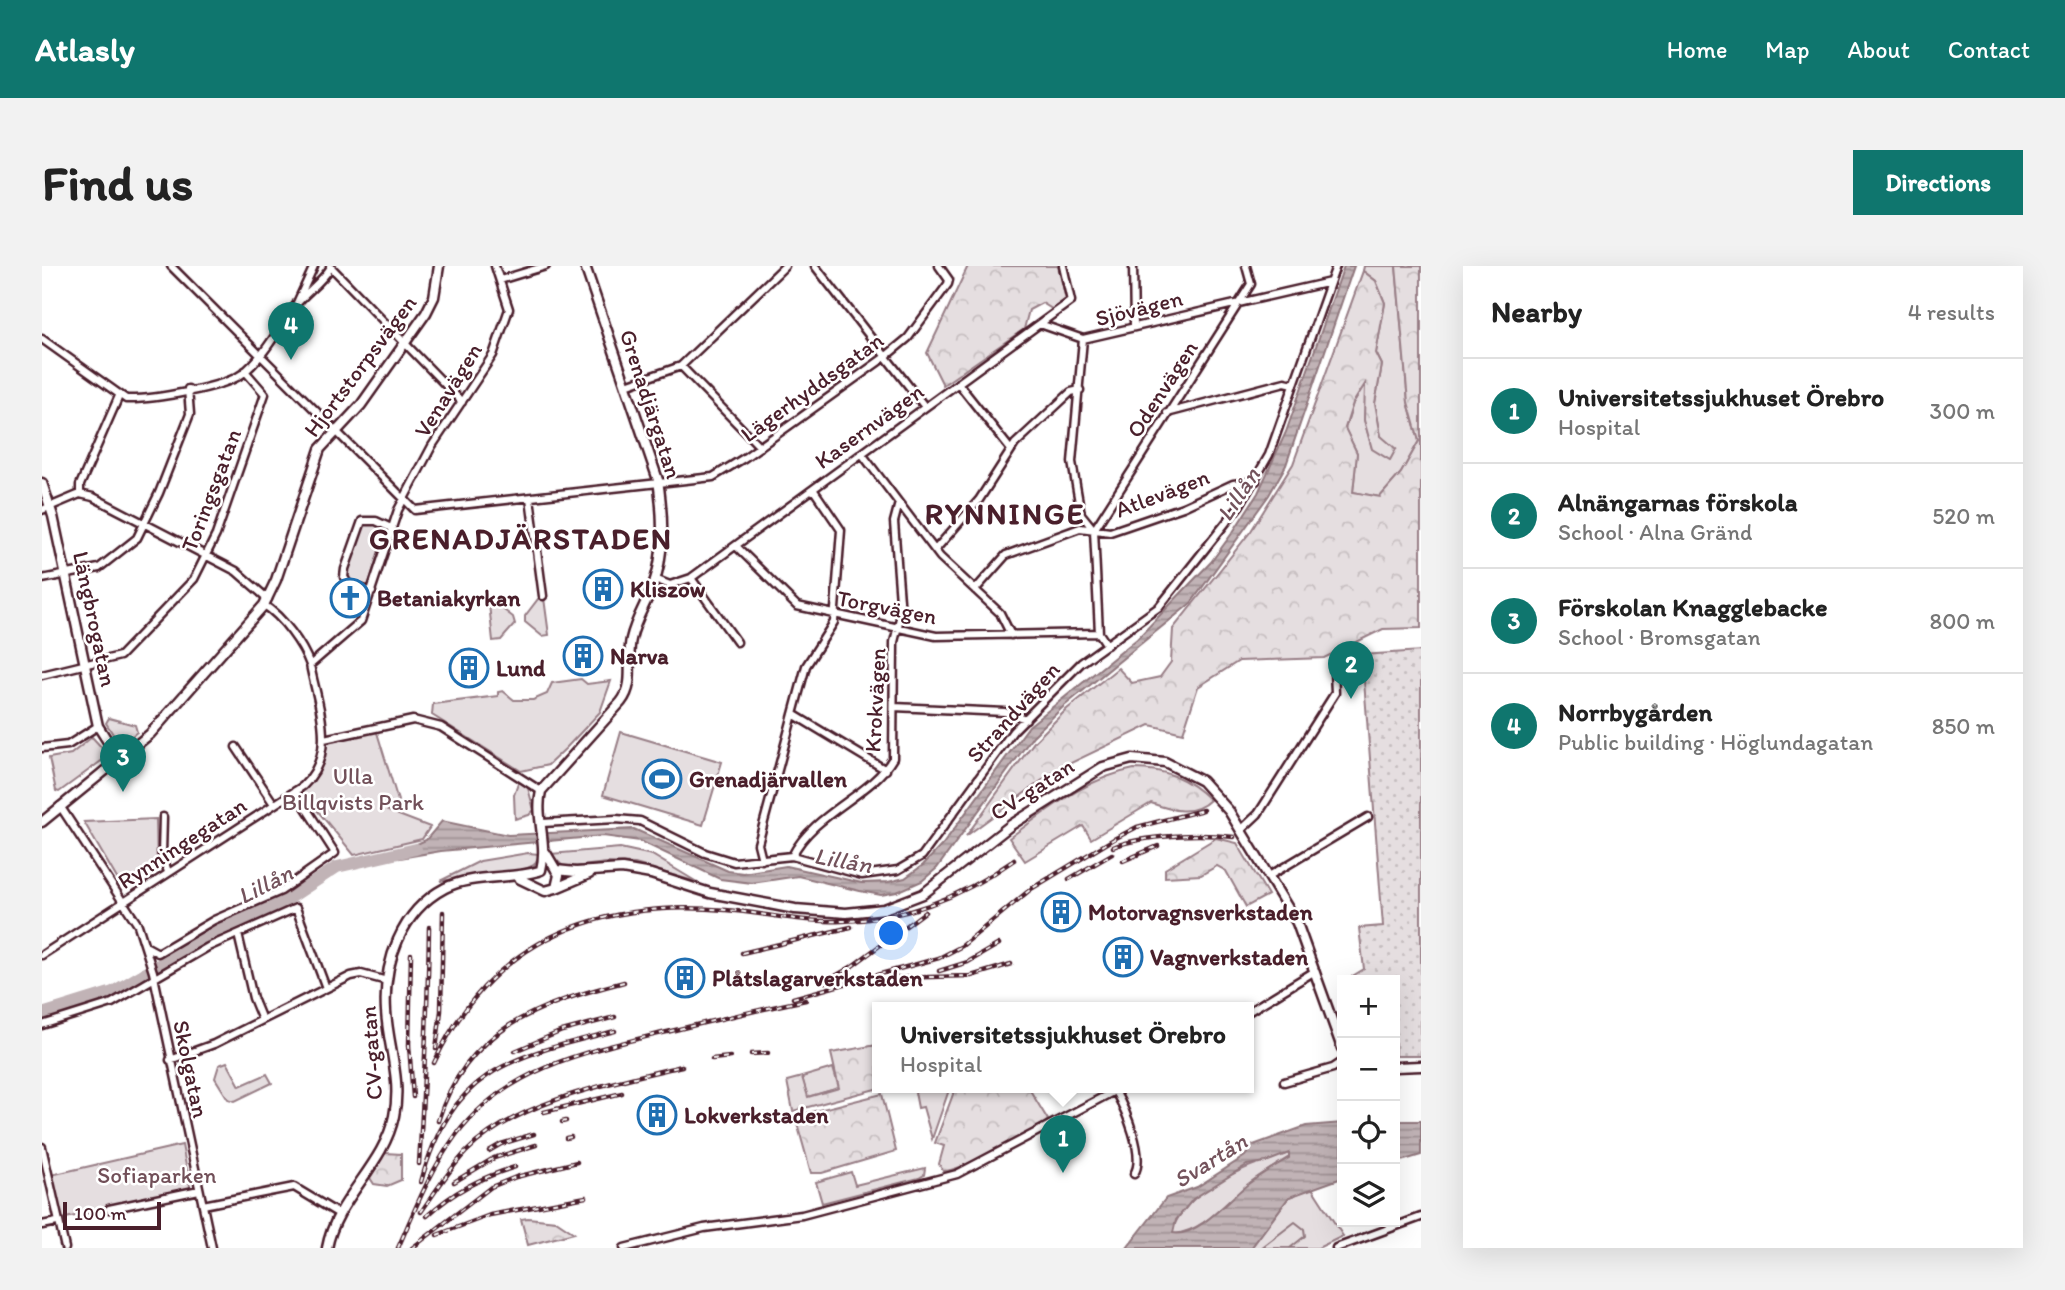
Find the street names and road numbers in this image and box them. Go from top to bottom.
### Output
street label: Sjövägen [1093,284,1185,332]
street label: Hjortstorpsvägen [298,290,422,442]
street label: Grenadjärgatan [614,326,688,482]
street label: Lägerhyddsgatan [735,326,889,448]
street label: Odenvägen [1120,335,1204,443]
street label: Venavägen [408,337,488,443]
street label: Kasernvägen [809,377,929,475]
street label: Toringsgatan [175,425,247,555]
street label: Atlevägen [1111,462,1213,524]
street label: Längbrogatan [67,549,123,689]
street label: Torgvägen [835,584,939,630]
street label: Krokvägen [858,647,892,753]
street label: Strandvägen [960,656,1066,768]
street label: CV-gatan [985,752,1079,826]
street label: Rynningegatan [112,791,252,895]
street label: CV-gatan [354,1005,388,1101]
street label: Skolgatan [167,1018,215,1120]

